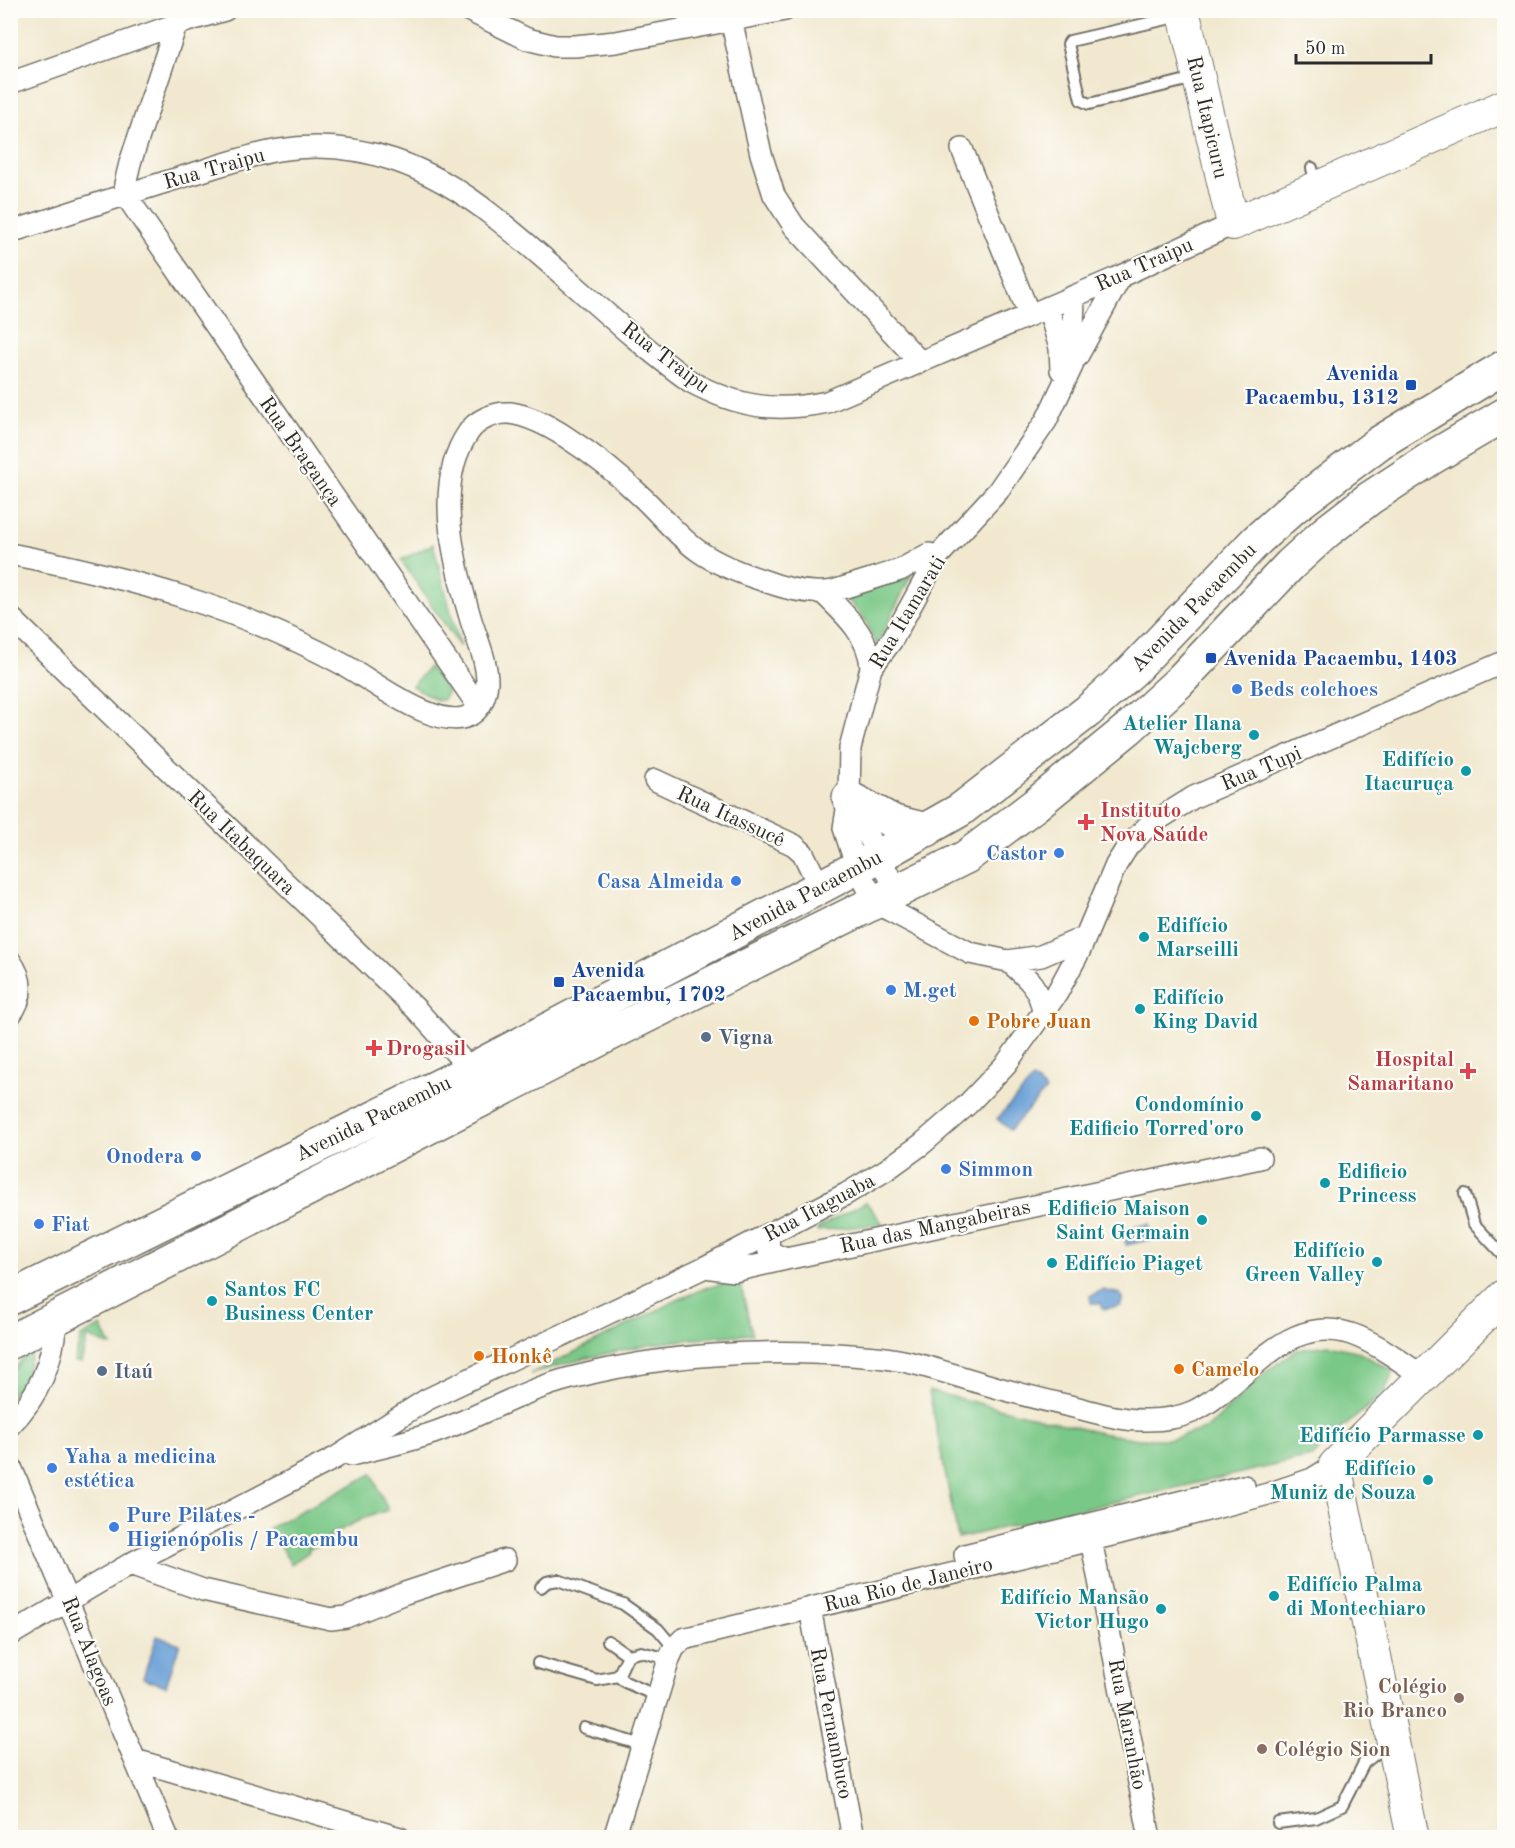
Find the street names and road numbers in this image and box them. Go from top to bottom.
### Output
street label: Rua Itapicuru [1182,54,1231,181]
street label: Rua Traipu [161,145,267,194]
street label: Rua Traipu [1093,235,1196,296]
street label: Rua Traipu [617,318,713,398]
street label: Rua Bragança [254,393,345,511]
street label: Avenida Pacaembu [1127,540,1261,677]
street label: Rua Itamarati [866,553,950,673]
street label: Rua Tupi [1218,743,1305,796]
street label: Rua Itassucê [673,783,788,852]
street label: Rua Itabaquara [183,787,299,900]
street label: Avenida Pacaembu [726,847,886,946]
street label: Avenida Pacaembu [293,1073,455,1166]
street label: Rua Itaguaba [761,1170,879,1246]
street label: Rua das Mangabeiras [838,1197,1032,1258]
street label: Rua Rio de Janeiro [822,1554,995,1617]
street label: Rua Alagoas [57,1594,120,1709]
street label: Rua Pernambuco [806,1646,856,1801]
street label: Rua Maranhão [1104,1657,1150,1792]

